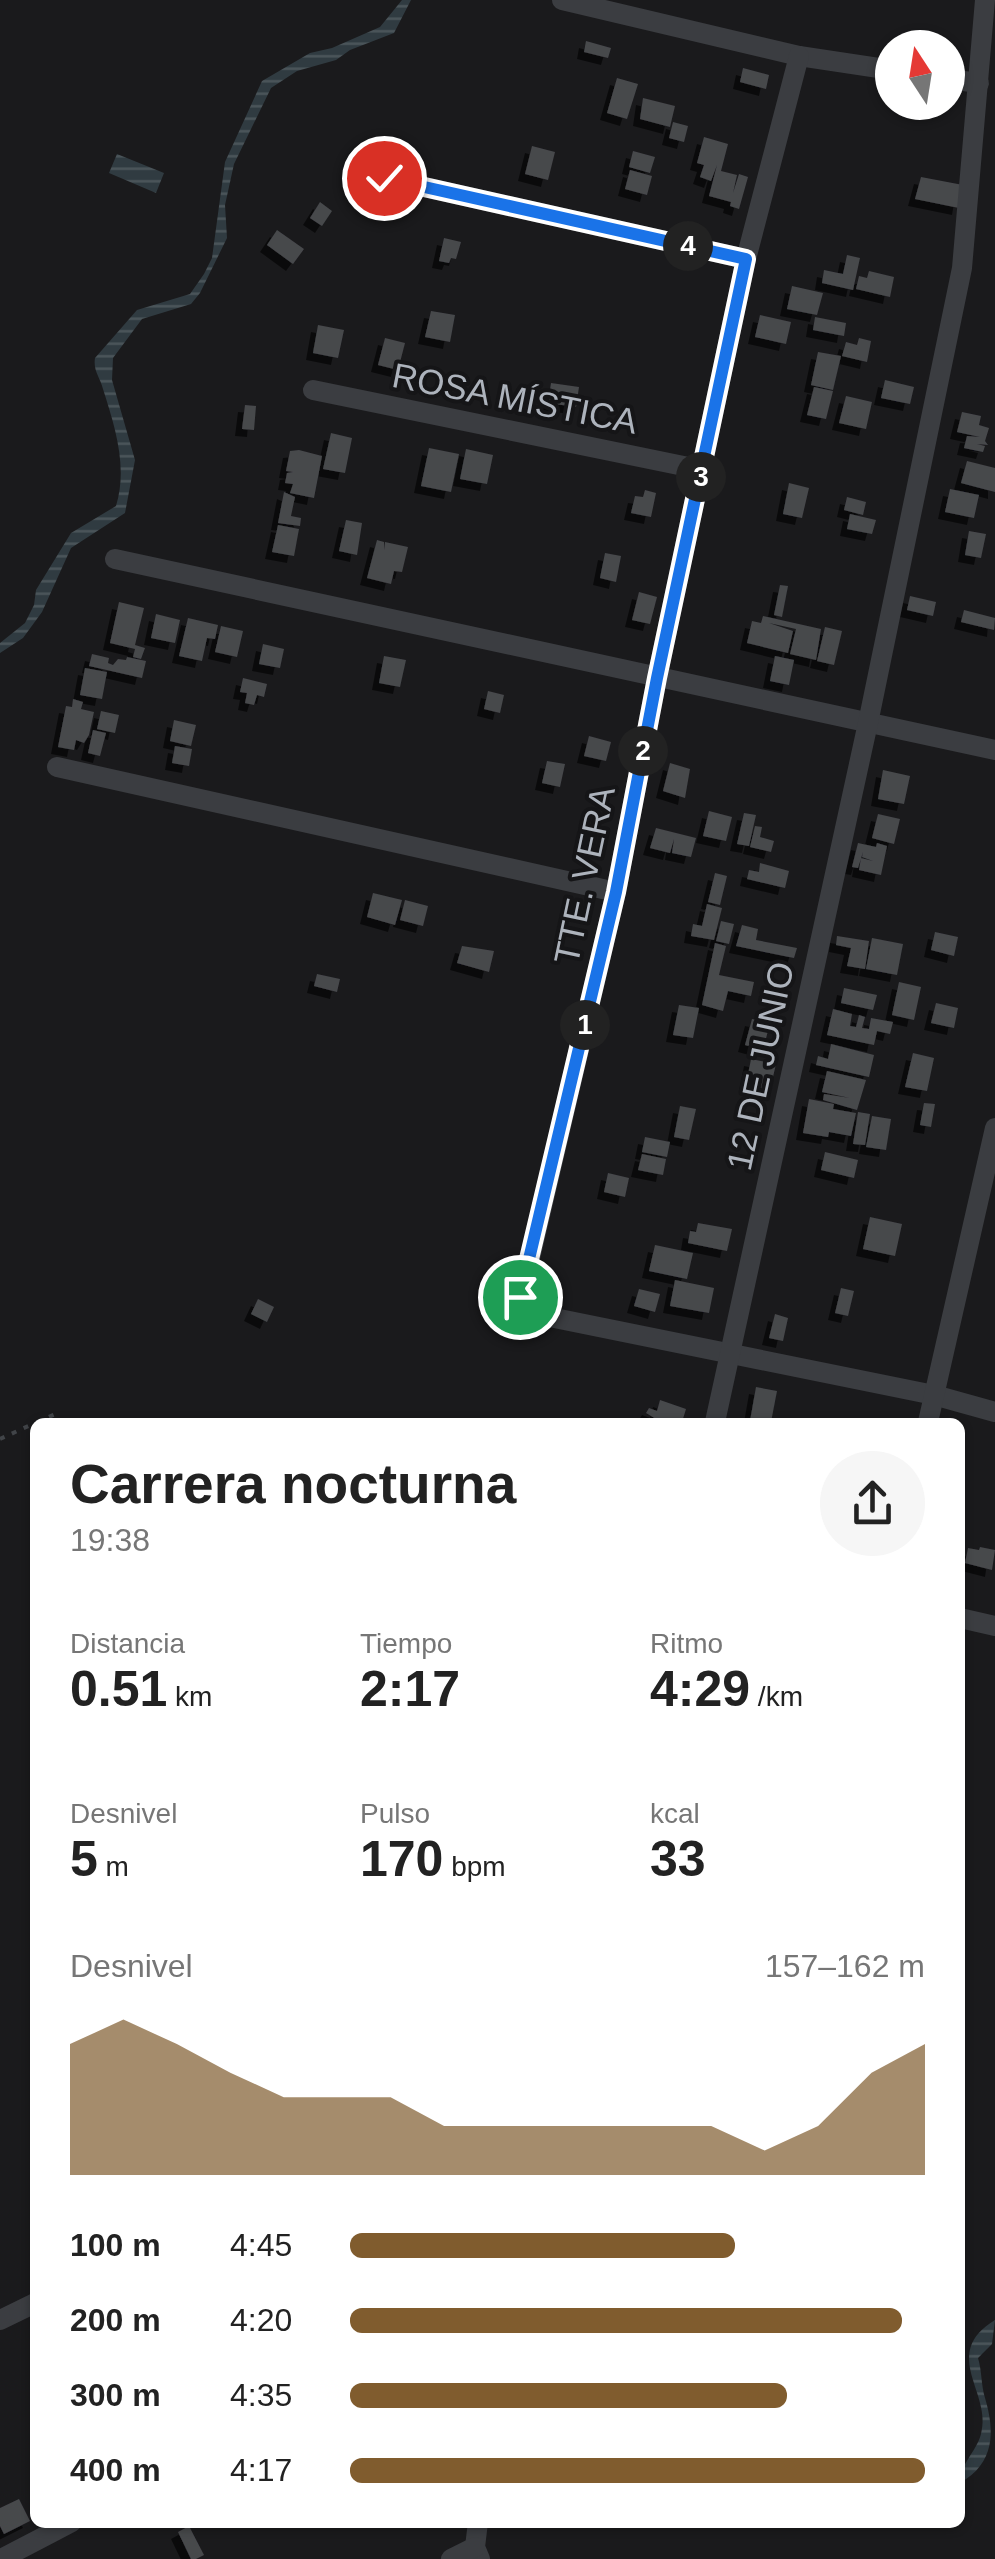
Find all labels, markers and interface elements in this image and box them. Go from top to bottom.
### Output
north arrow [875,30,965,120]
map controls [875,30,965,120]
pin [342,136,427,221]
icon: check [357,151,412,206]
pin: 4 [663,221,713,271]
text: 4 [680,230,696,261]
street label: ROSA MÍSTICA [389,355,642,441]
pin: 3 [676,452,726,502]
text: 3 [693,461,709,492]
pin: 2 [618,726,668,776]
text: 2 [635,735,651,766]
street label: TTE. VERA [546,782,622,968]
street label: 12 DE JUNIO [719,958,801,1174]
pin: 1 [560,1000,610,1050]
text: 1 [577,1009,593,1040]
pin [478,1255,563,1340]
icon: arrive [493,1270,548,1325]
button: share [820,1451,925,1556]
text: Carrera nocturna [70,1453,516,1515]
text: 19:38 [70,1522,150,1558]
text: Distancia [70,1628,185,1659]
text: Tiempo [360,1628,452,1659]
text: Ritmo [650,1628,723,1659]
text: 0.51 [70,1661,167,1717]
text: 2:17 [360,1661,460,1717]
text: 4:29 [650,1661,750,1717]
text: km [167,1681,212,1712]
text: /km [750,1681,803,1712]
text: Desnivel [70,1798,177,1829]
text: Pulso [360,1798,430,1829]
text: kcal [650,1798,700,1829]
text: 5 [70,1831,98,1887]
text: 170 [360,1831,443,1887]
text: 33 [650,1831,706,1887]
text: m [98,1851,129,1882]
text: bpm [443,1851,506,1882]
text: Desnivel [70,1948,193,1984]
text: 157–162 m [765,1948,925,1984]
text: 100 m [70,2227,161,2263]
text: 4:45 [230,2227,292,2263]
text: 200 m [70,2302,161,2338]
text: 4:20 [230,2302,292,2338]
text: 300 m [70,2377,161,2413]
text: 4:35 [230,2377,292,2413]
text: 400 m [70,2452,161,2488]
text: 4:17 [230,2452,292,2488]

